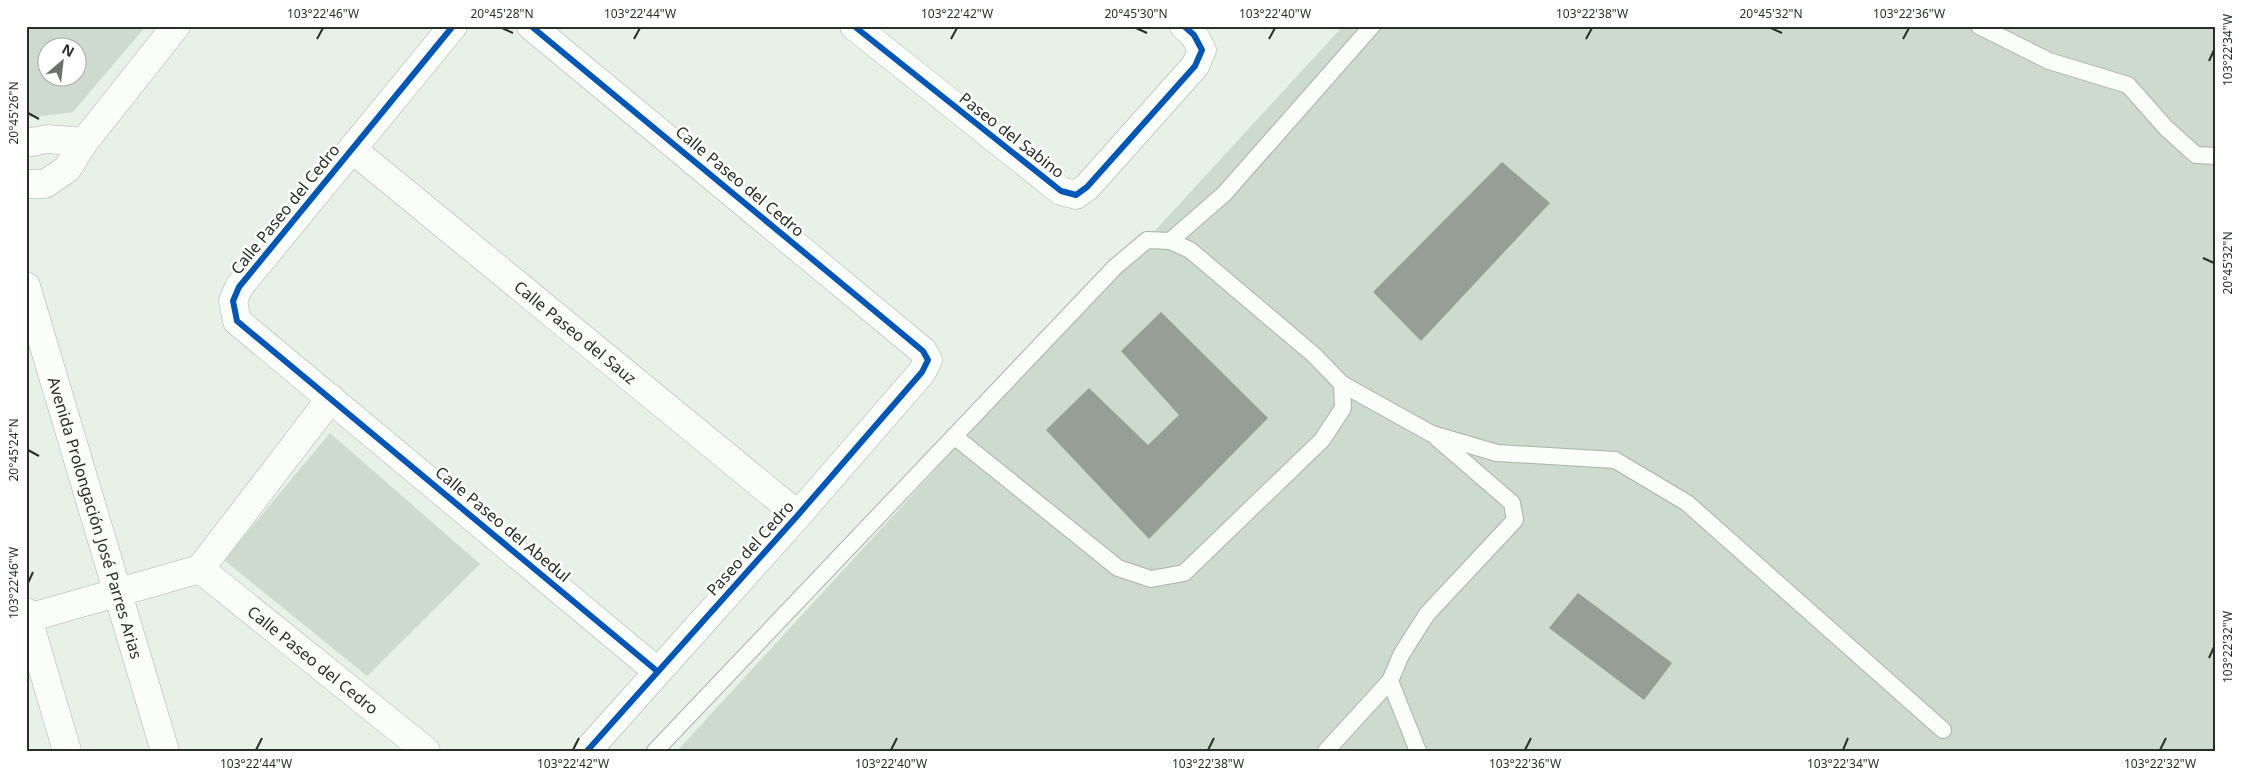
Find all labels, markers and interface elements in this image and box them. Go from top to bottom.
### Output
text: 103°22'46"W [287,5,359,22]
text: 20°45'28"N [470,5,534,22]
text: 103°22'44"W [604,5,676,22]
text: 103°22'42"W [921,5,993,22]
text: 20°45'30"N [1104,5,1168,22]
text: 103°22'40"W [1239,5,1311,22]
text: 103°22'38"W [1556,5,1628,22]
text: 20°45'32"N [1739,5,1803,22]
text: 103°22'36"W [1873,5,1945,22]
text: 103°22'34"W [2219,14,2236,86]
north arrow [38,38,88,88]
text: N [59,39,78,61]
text: 20°45'26"N [5,81,22,145]
street label: Paseo del Sabino [955,87,1069,183]
street label: Calle Paseo del Cedro [671,121,809,241]
street label: Calle Paseo del Cedro [226,139,344,279]
text: 20°45'32"N [2219,231,2236,295]
street label: Calle Paseo del Sauz [510,276,641,389]
street label: Avenida Prolongación José Parres Arias [43,374,148,662]
text: 20°45'24"N [5,418,22,482]
street label: Calle Paseo del Abedul [431,461,575,587]
street label: Paseo del Cedro [701,496,799,600]
text: 103°22'46"W [5,547,22,619]
street label: Calle Paseo del Cedro [243,601,383,719]
text: 103°22'32"W [2219,611,2236,683]
text: 103°22'44"W [220,755,292,772]
text: 103°22'42"W [537,755,609,772]
text: 103°22'40"W [855,755,927,772]
text: 103°22'38"W [1172,755,1244,772]
text: 103°22'36"W [1489,755,1561,772]
text: 103°22'34"W [1807,755,1879,772]
text: 103°22'32"W [2124,755,2196,772]

